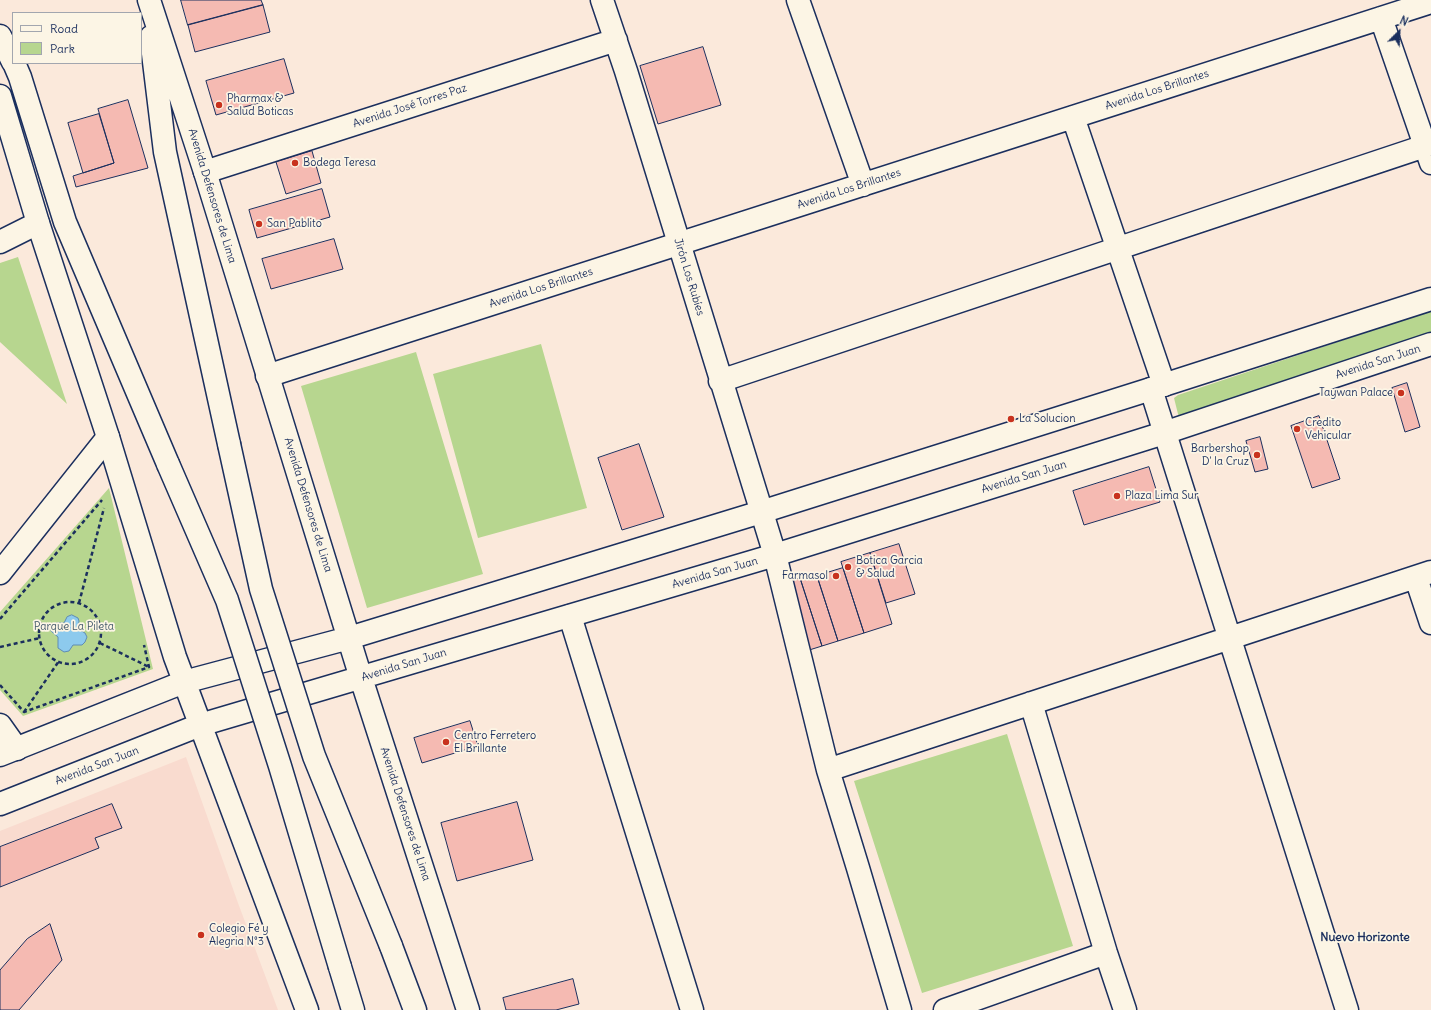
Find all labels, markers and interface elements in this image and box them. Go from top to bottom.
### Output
legend [12,12,142,64]
north arrow [1379,12,1419,52]
text: N [1398,13,1410,29]
text: Road [50,21,78,36]
text: Park [50,41,75,56]
street label: Avenida Los Brillantes [1103,67,1211,113]
street label: Avenida José Torres Paz [351,81,469,131]
place label: Pharmax & Salud Boticas [227,92,294,118]
marker: Pharmax & Salud Boticas [214,100,224,110]
street label: Avenida Defensores de Lima [185,127,239,265]
place label: Bodega Teresa [303,156,376,170]
marker: Bodega Teresa [290,158,300,168]
street label: Avenida Los Brillantes [795,166,903,212]
place label: San Pablito [267,217,322,231]
marker: San Pablito [254,219,264,229]
street label: Jirón Los Rubíes [671,237,707,317]
street label: Avenida Los Brillantes [487,265,595,311]
street label: Avenida San Juan [1334,342,1422,382]
place label: Taywan Palace [1319,386,1393,400]
marker: Taywan Palace [1396,388,1406,398]
place label: La Solucion [1019,412,1076,426]
marker: La Solucion [1006,414,1016,424]
place label: Credito Vehicular [1305,416,1351,442]
marker: Credito Vehicular [1292,424,1302,434]
street label: Avenida Defensores de Lima [281,436,335,574]
place label: Barbershop D' la Cruz [1191,442,1249,468]
marker: Barbershop D' la Cruz [1252,450,1262,460]
street label: Avenida San Juan [980,458,1068,496]
place label: Plaza Lima Sur [1125,489,1198,503]
marker: Plaza Lima Sur [1112,491,1122,501]
street label: Avenida San Juan [671,554,759,592]
place label: Botica Garcia & Salud [856,554,923,580]
marker: Botica Garcia & Salud [843,562,853,572]
place label: Farmasol [782,569,828,583]
marker: Farmasol [831,571,841,581]
park label: Parque La Pileta [34,620,114,634]
street label: Avenida San Juan [360,646,448,684]
place label: Centro Ferretero El Brillante [454,729,536,755]
marker: Centro Ferretero El Brillante [441,737,451,747]
street label: Avenida San Juan [53,744,141,788]
street label: Avenida Defensores de Lima [377,745,433,883]
place label: Colegio Fé y Alegria N°3 [209,922,269,948]
marker: Colegio Fé y Alegria N°3 [196,930,206,940]
district label: Nuevo Horizonte [1320,931,1410,945]

